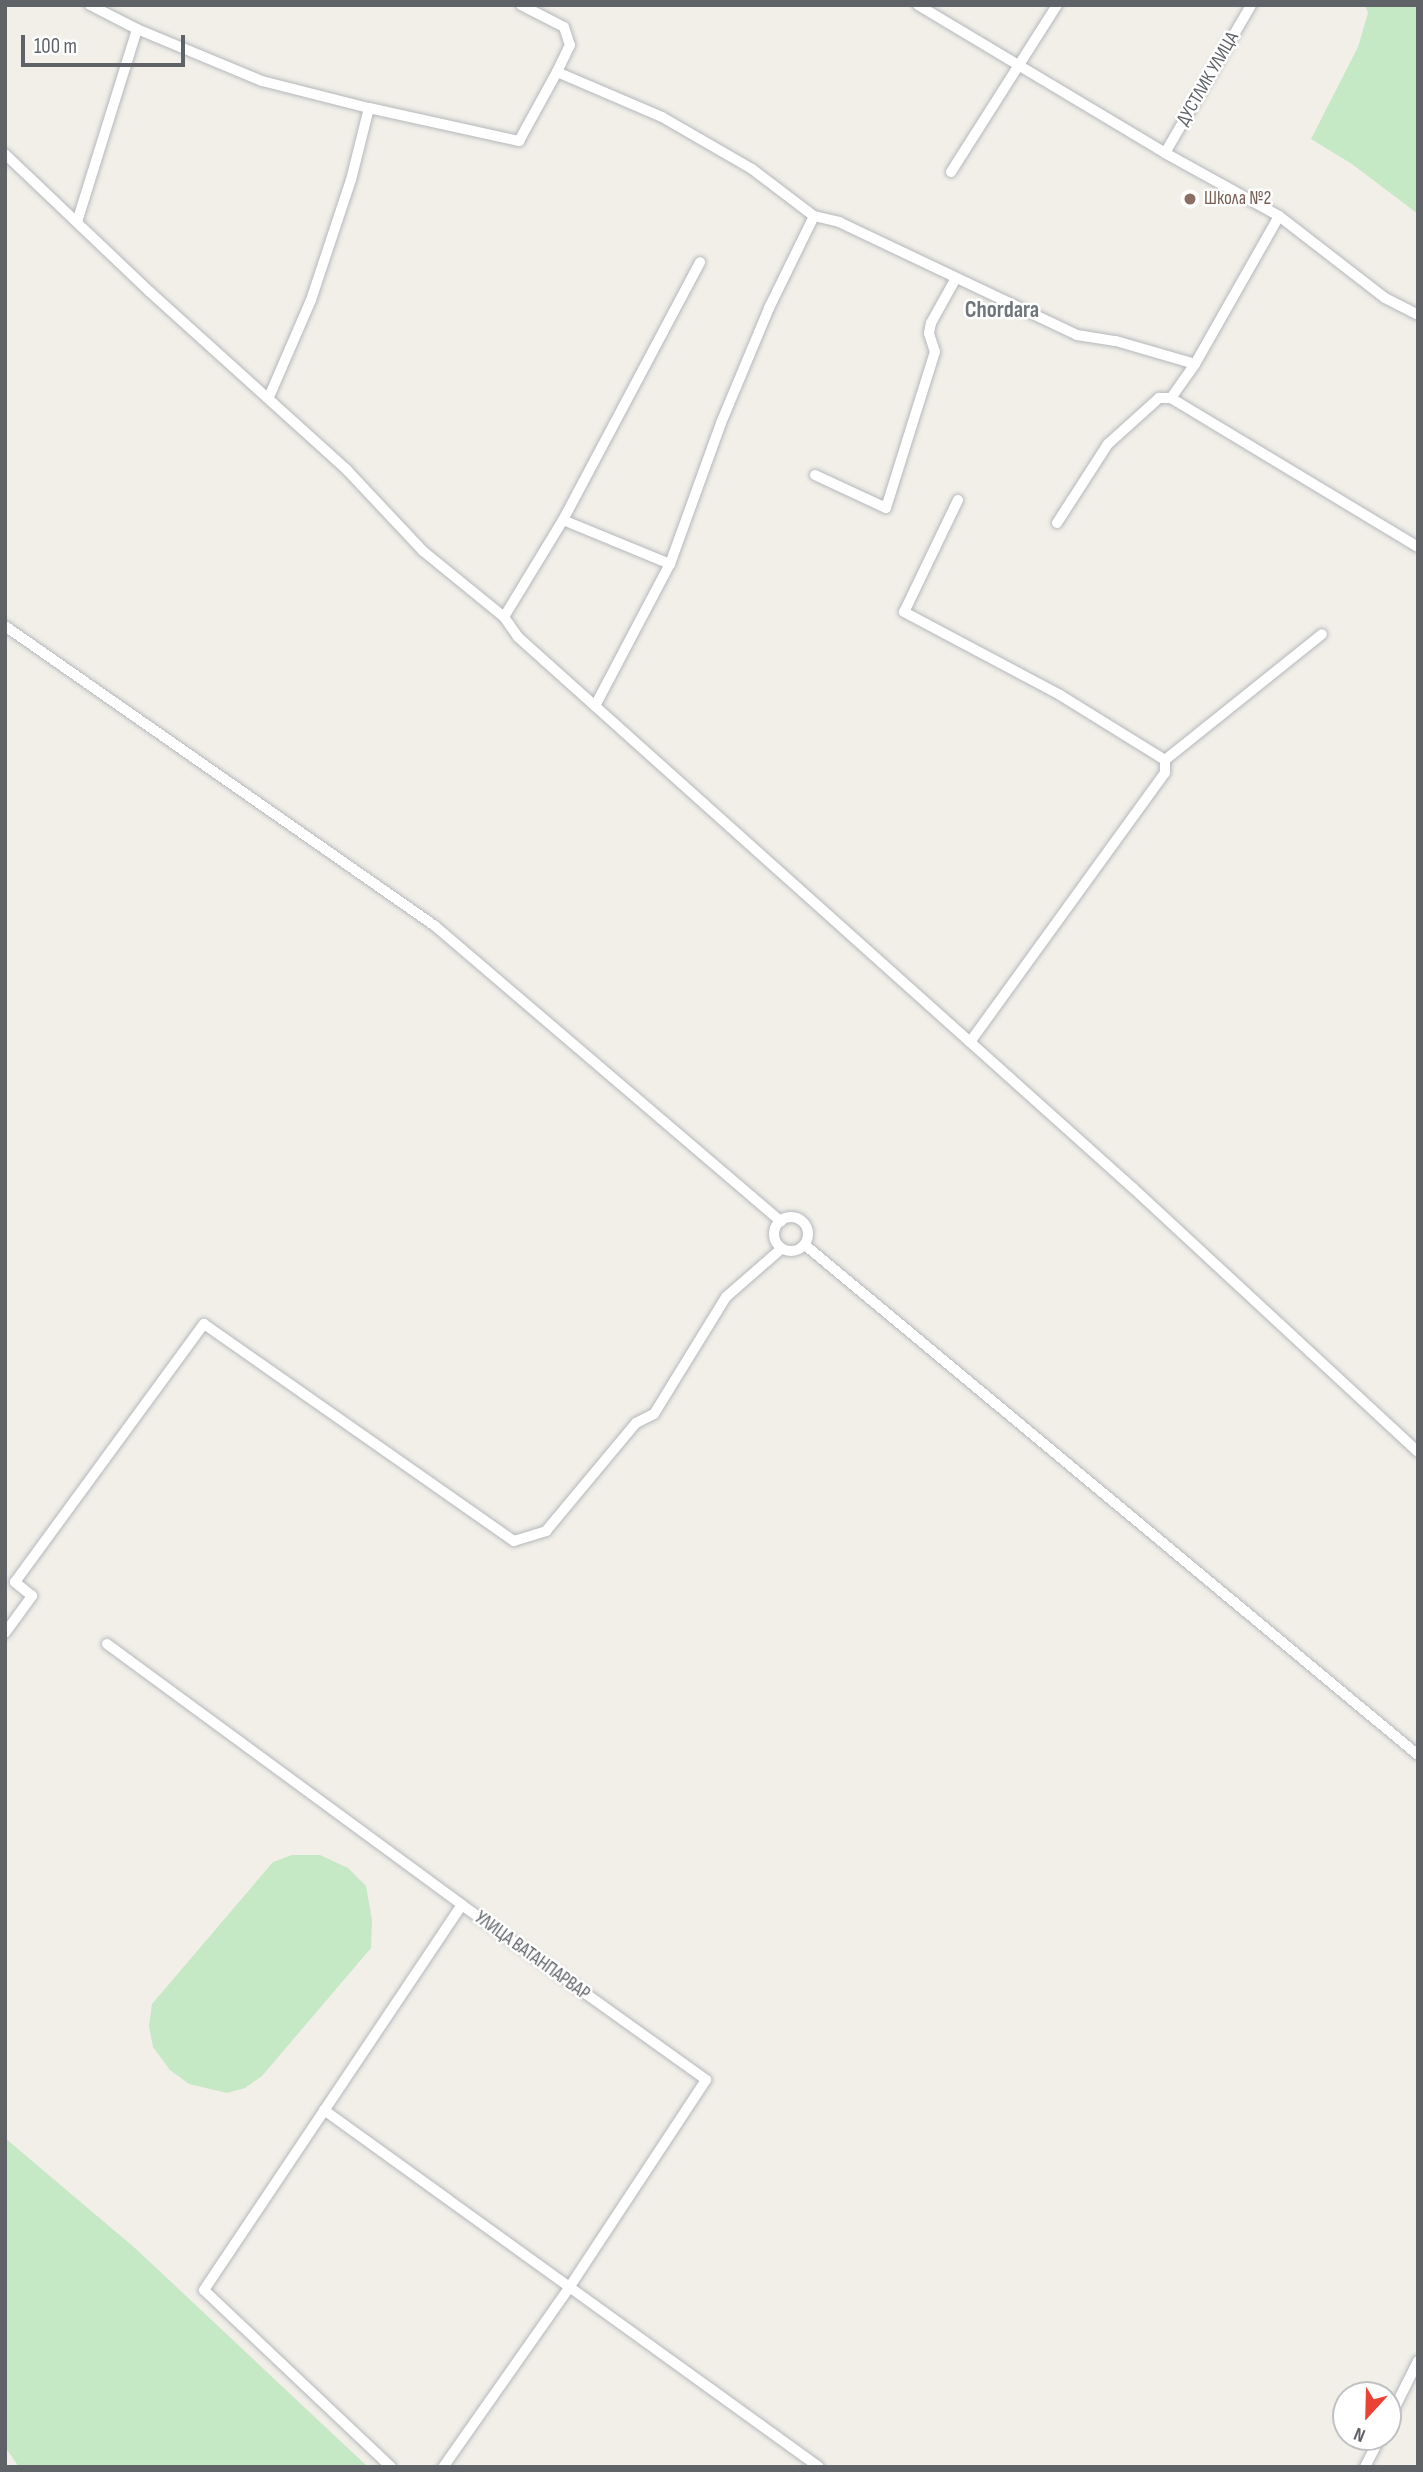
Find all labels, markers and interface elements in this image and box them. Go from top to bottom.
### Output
scale bar [24,21,189,65]
street label: ДУСТЛИК УЛИЦА [1172,28,1244,130]
text: 100 m [34,34,77,59]
place label: Школа №2 [1204,188,1271,210]
marker: Школа №2 [1182,191,1198,207]
district label: Chordara [965,296,1039,324]
street label: УЛИЦА ВАТАНПАРВАР [470,1907,594,2005]
north arrow [1332,2381,1402,2451]
text: N [1351,2422,1369,2447]

